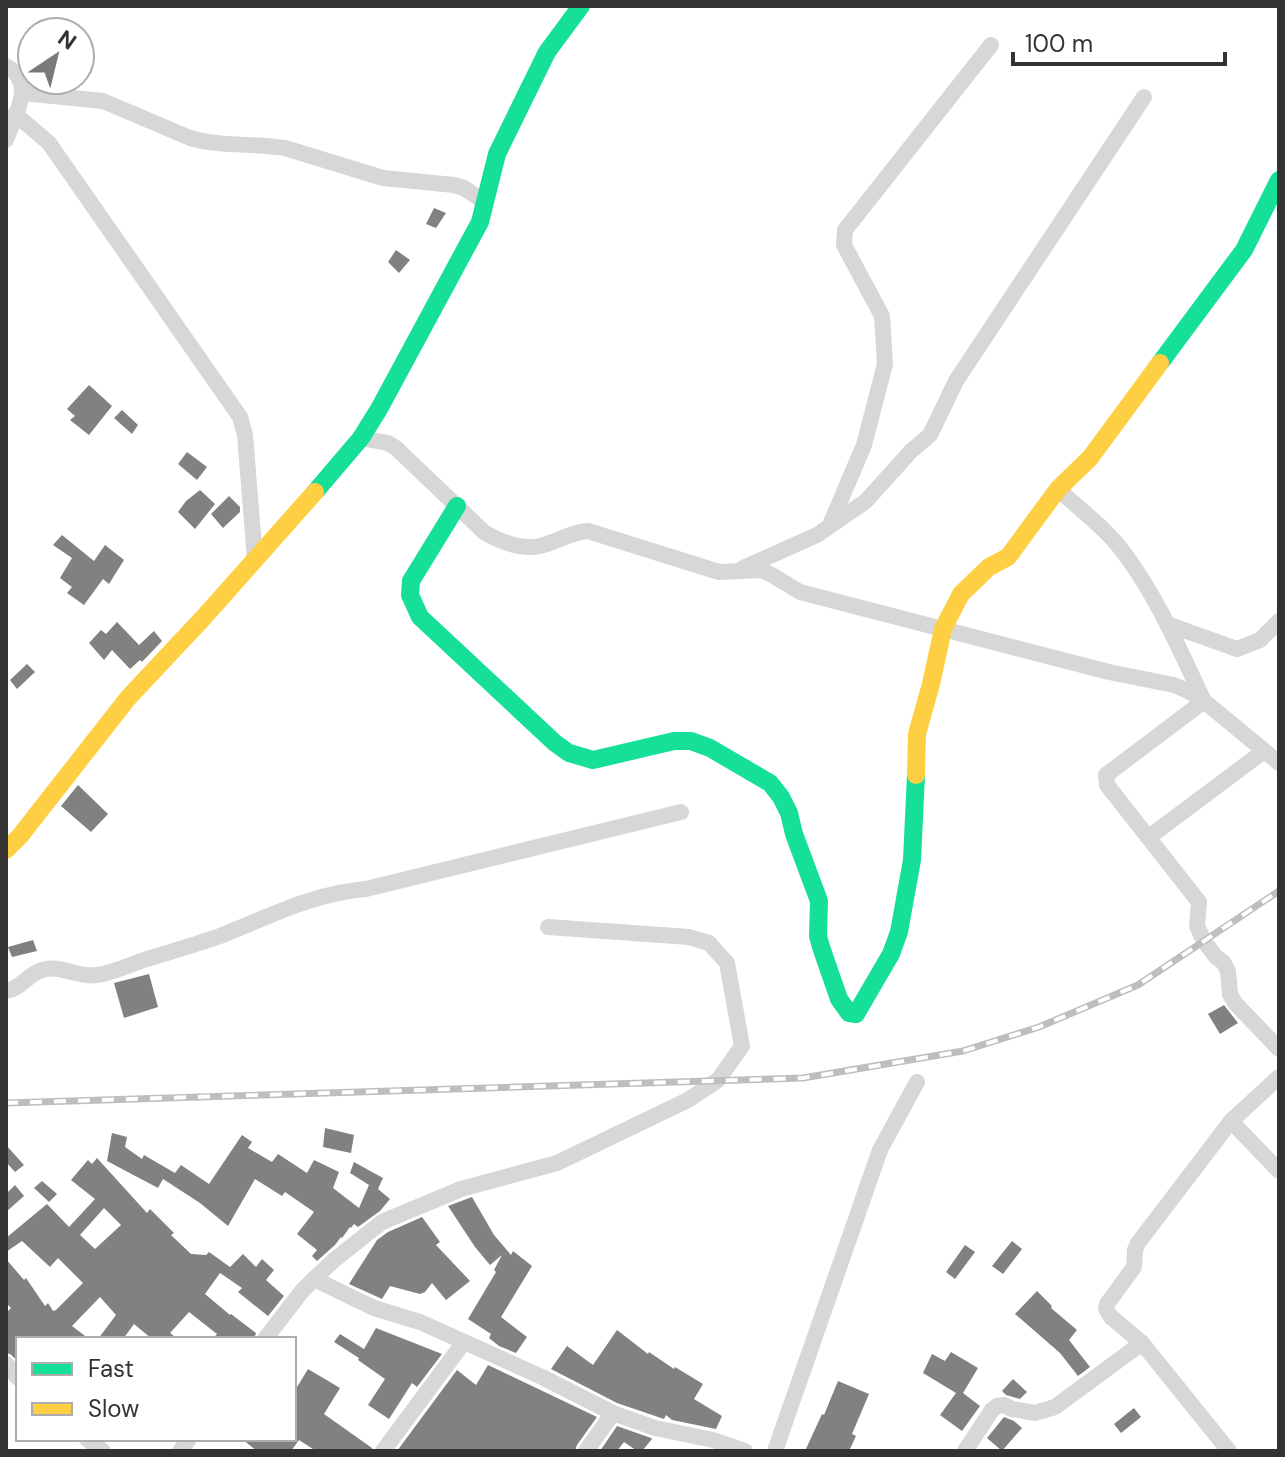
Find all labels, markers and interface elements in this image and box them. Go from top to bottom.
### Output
north arrow [16,16,96,96]
scale bar [1013,16,1225,66]
text: N [52,24,82,57]
text: 100 m [1025,28,1093,59]
legend [16,1337,296,1441]
text: Fast [88,1353,134,1384]
text: Slow [88,1393,139,1424]

